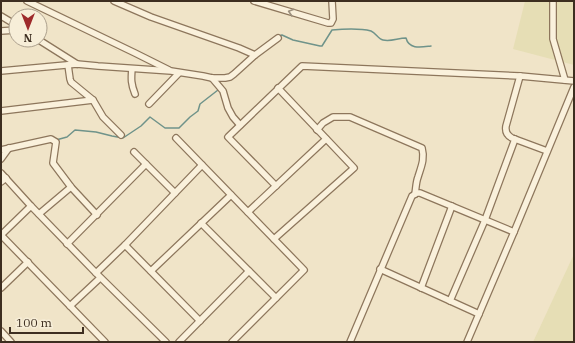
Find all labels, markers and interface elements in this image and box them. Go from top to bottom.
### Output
north arrow [8,8,48,48]
one-way arrow [288,8,295,17]
text: N [23,31,32,45]
scale bar [10,309,83,335]
text: 100 m [16,315,52,330]

